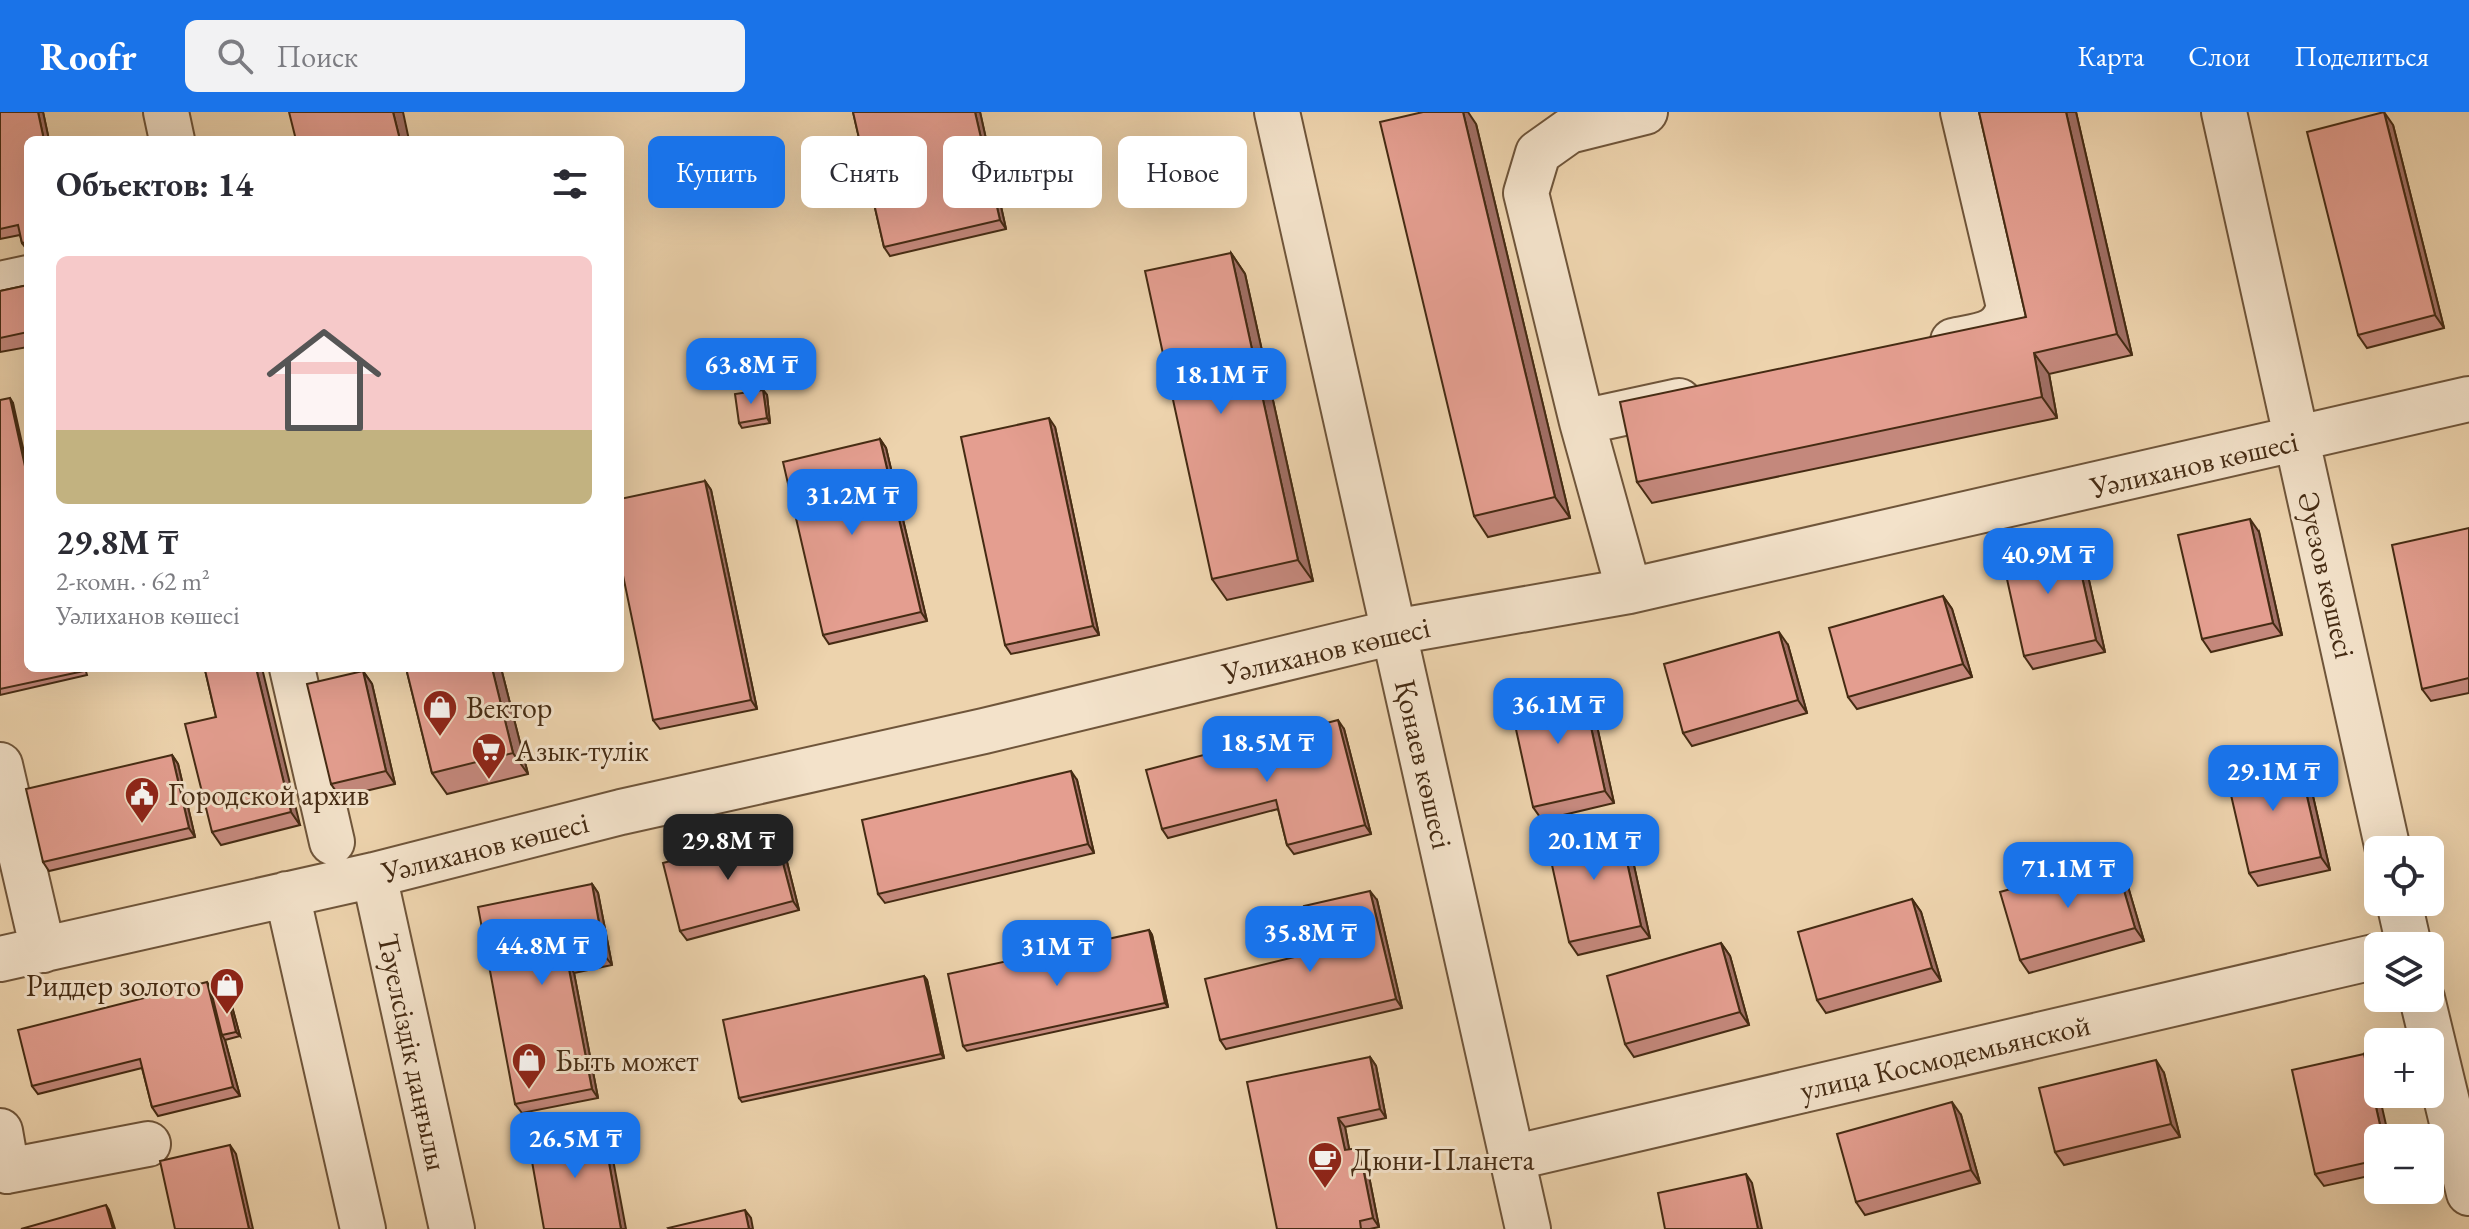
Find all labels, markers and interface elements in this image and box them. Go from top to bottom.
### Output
search box [185,20,745,92]
text: Roofr [40,32,137,81]
icon: search [213,34,257,78]
text: Поиск [277,37,358,76]
text: Карта [2077,38,2144,74]
text: Слои [2188,38,2250,74]
text: Поделиться [2294,38,2429,74]
chip: Купить [648,136,785,208]
chip: Снять [801,136,927,208]
chip: Фильтры [943,136,1102,208]
chip: Новое [1118,136,1247,208]
text: Объектов: 14 [56,162,253,206]
icon: filters [548,162,592,206]
icon: home [252,308,396,452]
pin: 63.8M ₸ [677,338,825,406]
text: 63.8M ₸ [704,347,798,381]
pin: 18.1M ₸ [1147,348,1295,416]
text: 18.1M ₸ [1174,357,1268,391]
street label: Уәлиханов көшесі [2085,421,2302,507]
pin: 31.2M ₸ [778,469,926,537]
text: 31.2M ₸ [805,478,899,512]
street label: Әуезов көшесі [2289,488,2365,662]
text: 29.8M ₸ [56,520,178,564]
pin: 40.9M ₸ [1974,528,2122,596]
text: 40.9M ₸ [2001,537,2095,571]
text: 2-комн. · 62 m² [56,564,210,598]
text: Уәлиханов көшесі [56,598,240,632]
street label: Уәлиханов көшесі [1217,607,1434,693]
street label: Қонаев көшесі [1386,676,1462,852]
pin: 36.1M ₸ [1484,678,1632,746]
text: 36.1M ₸ [1511,687,1605,721]
shop icon: Вектор [421,688,459,738]
place label: Вектор [466,688,552,727]
pin: 18.5M ₸ [1193,716,1341,784]
text: 18.5M ₸ [1220,725,1314,759]
supermarket icon: Азык-тулiк [470,731,508,781]
place label: Азык-тулiк [514,731,649,770]
pin: 29.1M ₸ [2199,745,2347,813]
text: 29.1M ₸ [2226,754,2320,788]
public building icon: Городской архив [123,775,161,825]
place label: Городской архив [168,775,369,814]
street label: Уәлиханов көшесі [376,802,593,892]
pin: 29.8M ₸ [654,814,802,882]
pin: 20.1M ₸ [1520,814,1668,882]
text: 29.8M ₸ [681,823,775,857]
text: 20.1M ₸ [1547,823,1641,857]
map controls [2364,836,2444,1204]
button: locate [2364,836,2444,916]
pin: 71.1M ₸ [1994,842,2142,910]
text: 71.1M ₸ [2021,851,2115,885]
pin: 35.8M ₸ [1236,906,1384,974]
text: 35.8M ₸ [1263,915,1357,949]
pin: 44.8M ₸ [468,919,616,987]
pin: 31M ₸ [1001,920,1113,988]
text: 44.8M ₸ [495,928,589,962]
text: 31M ₸ [1020,929,1094,963]
street label: Тәуелсіздік даңғылы [369,930,457,1174]
button: layers [2364,932,2444,1012]
place label: Риддер золото [26,966,201,1005]
shop icon: Риддер золото [208,966,246,1016]
street label: улица Космодемьянской [1796,1005,2094,1109]
button: + [2364,1028,2444,1108]
shop icon: Быть может [510,1041,548,1091]
place label: Быть может [555,1041,699,1080]
pin: 26.5M ₸ [501,1112,649,1180]
text: 26.5M ₸ [528,1121,622,1155]
button: − [2364,1124,2444,1204]
cafe icon: Дюни-Планета [1306,1140,1344,1190]
place label: Дюни-Планета [1351,1140,1534,1179]

